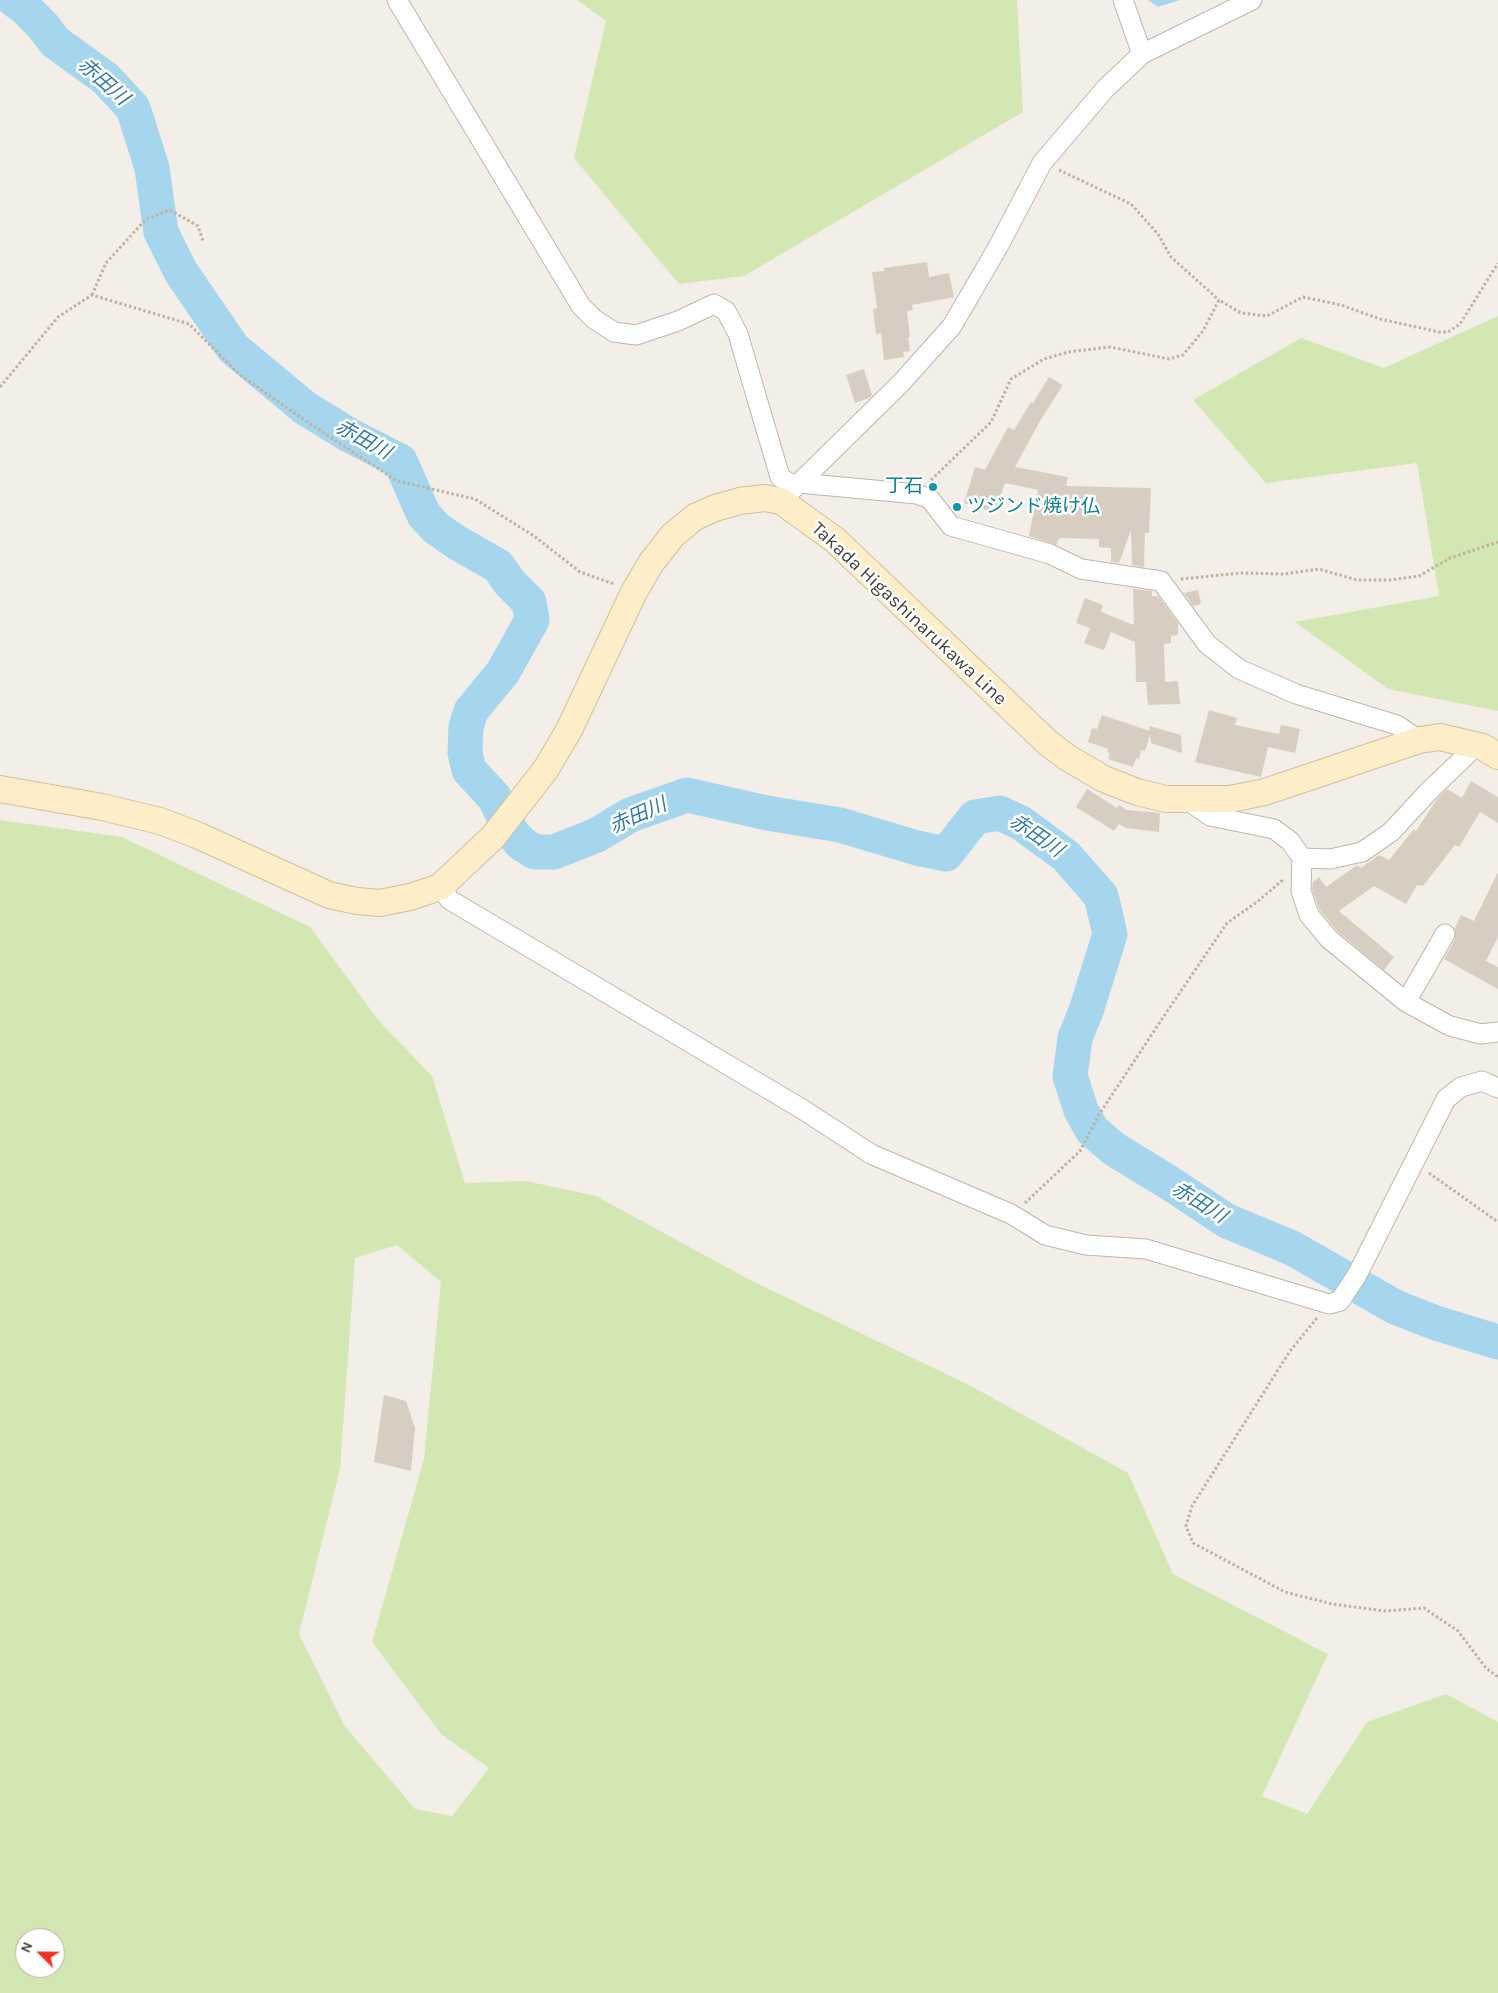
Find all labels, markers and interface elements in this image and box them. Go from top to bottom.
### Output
water label: 赤田川 [72,53,134,111]
water label: 赤田川 [331,415,395,465]
place label: 丁石 [885,476,923,498]
marker: 丁石 [927,481,939,493]
place label: ツジンド焼け仏 [967,496,1100,518]
marker: ツジンド焼け仏 [951,501,963,513]
street label: Takada Higashinarukawa Line [807,518,1011,710]
water label: 赤田川 [606,793,670,839]
water label: 赤田川 [1004,809,1068,863]
water label: 赤田川 [1167,1177,1231,1229]
north arrow [15,1928,65,1978]
text: N [17,1939,36,1955]

